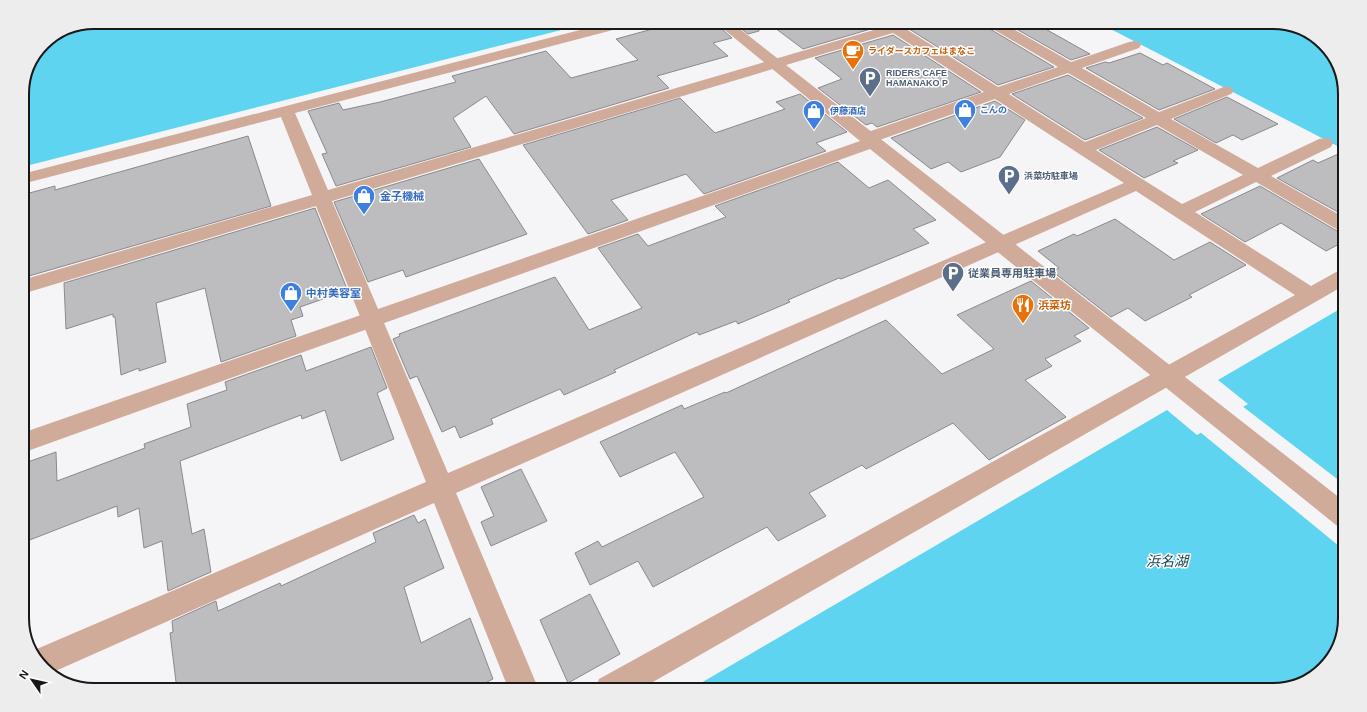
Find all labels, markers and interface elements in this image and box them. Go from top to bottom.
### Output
cafe icon: ライダースカフェはまなこ [840,38,866,71]
place label: ライダースカフェはまなこ [868,46,975,56]
parking icon: RIDERS CAFE HAMANAKO P [857,65,883,98]
place label: RIDERS CAFE HAMANAKO P [886,68,948,88]
shop icon: こんの [952,97,978,130]
shop icon: 伊藤酒店 [801,98,827,131]
place label: こんの [980,105,1007,115]
place label: 伊藤酒店 [829,106,866,116]
parking icon: 浜菜坊駐車場 [996,163,1022,196]
place label: 浜菜坊駐車場 [1024,171,1078,181]
shop icon: 金子機械 [351,183,377,216]
place label: 金子機械 [380,190,424,202]
parking icon: 従業員専用駐車場 [940,260,966,293]
place label: 従業員専用駐車場 [968,267,1056,279]
shop icon: 中村美容室 [278,280,304,313]
place label: 中村美容室 [306,287,361,299]
restaurant icon: 浜菜坊 [1010,292,1036,325]
place label: 浜菜坊 [1038,299,1071,311]
water label: 浜名湖 [1146,553,1190,569]
north arrow [12,660,52,700]
text: N [17,668,31,681]

